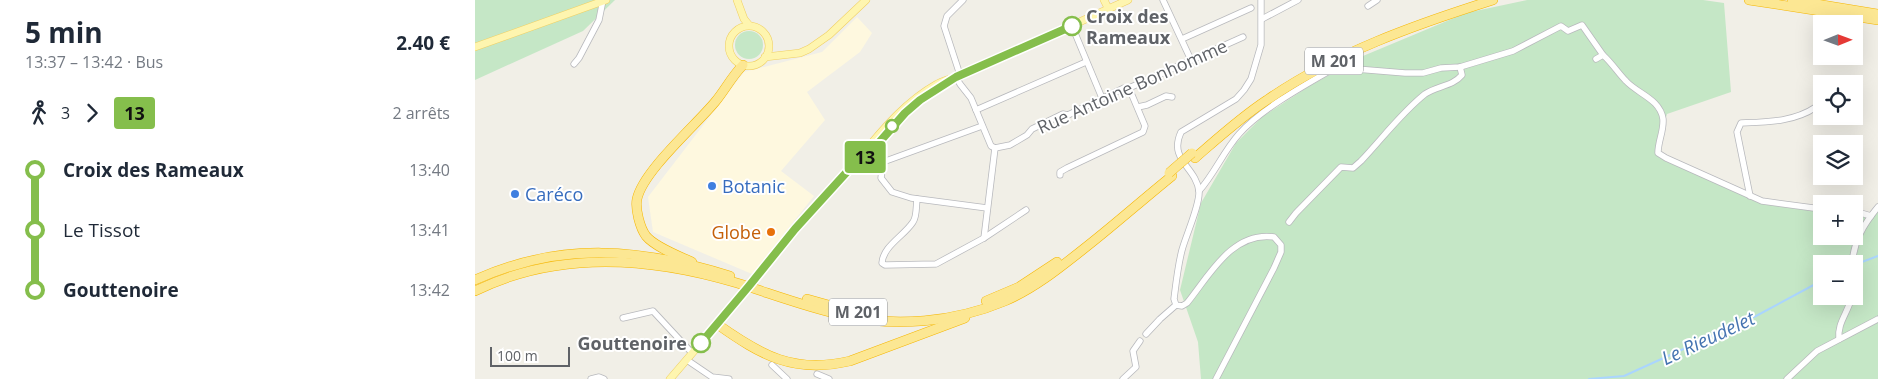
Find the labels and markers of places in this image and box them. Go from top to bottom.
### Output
place label: Croix des Rameaux [1086,4,1171,49]
marker: Croix des Rameaux [1062,16,1082,36]
unlabelled marker [885,119,899,133]
place label: Botanic [722,174,785,198]
marker: Botanic [706,180,718,192]
place label: Caréco [525,182,583,206]
marker: Caréco [509,188,521,200]
place label: Globe [711,220,761,244]
marker: Globe [765,226,777,238]
place label: Gouttenoire [577,331,687,355]
marker: Gouttenoire [691,333,711,353]

